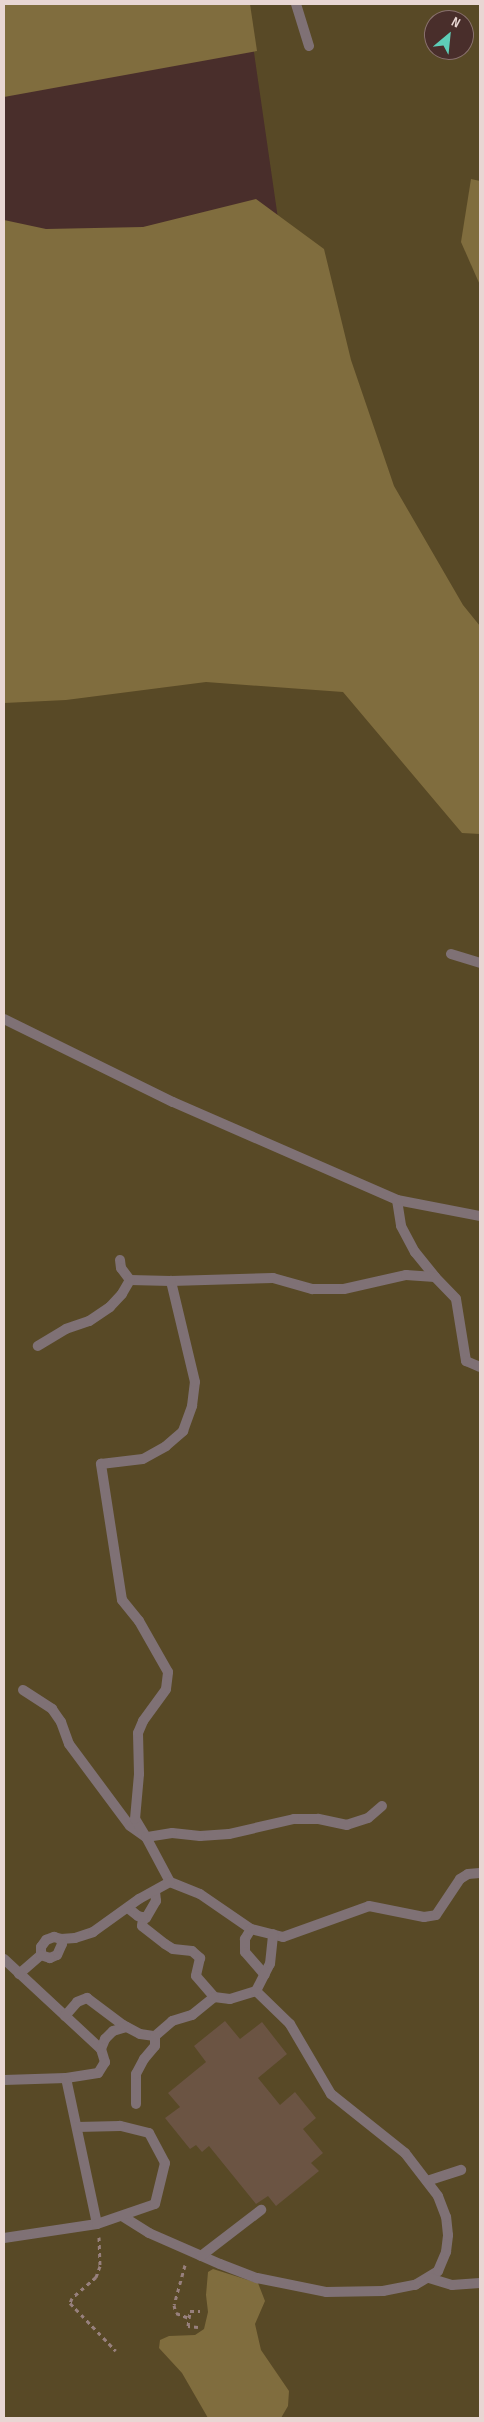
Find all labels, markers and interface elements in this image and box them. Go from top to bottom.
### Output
north arrow [424,10,474,60]
text: N [449,13,463,31]

